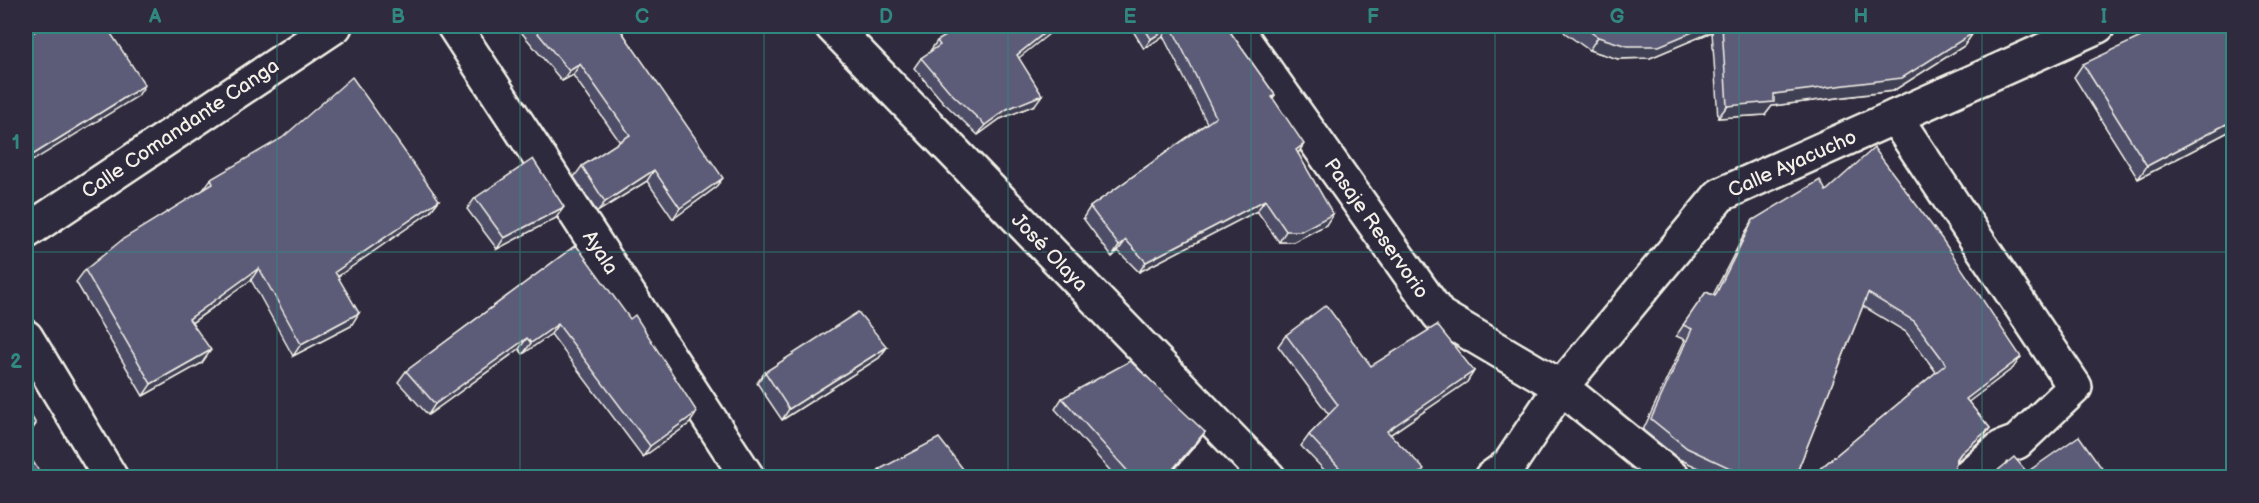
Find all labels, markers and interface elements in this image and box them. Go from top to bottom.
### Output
text: A [148,5,162,29]
text: B [391,5,405,29]
text: C [635,5,649,29]
text: D [879,5,893,29]
text: E [1124,5,1137,29]
text: F [1367,5,1379,29]
text: G [1610,5,1625,29]
text: H [1854,5,1868,29]
text: I [2101,5,2107,29]
street label: Calle Comandante Canga [77,54,284,204]
street label: Calle Ayacucho [1724,125,1860,203]
text: 1 [12,131,20,155]
street label: Pasaje Reservorio [1319,154,1433,303]
street label: José Olaya [1006,209,1092,297]
street label: Ayala [577,226,623,279]
text: 2 [10,350,22,374]

